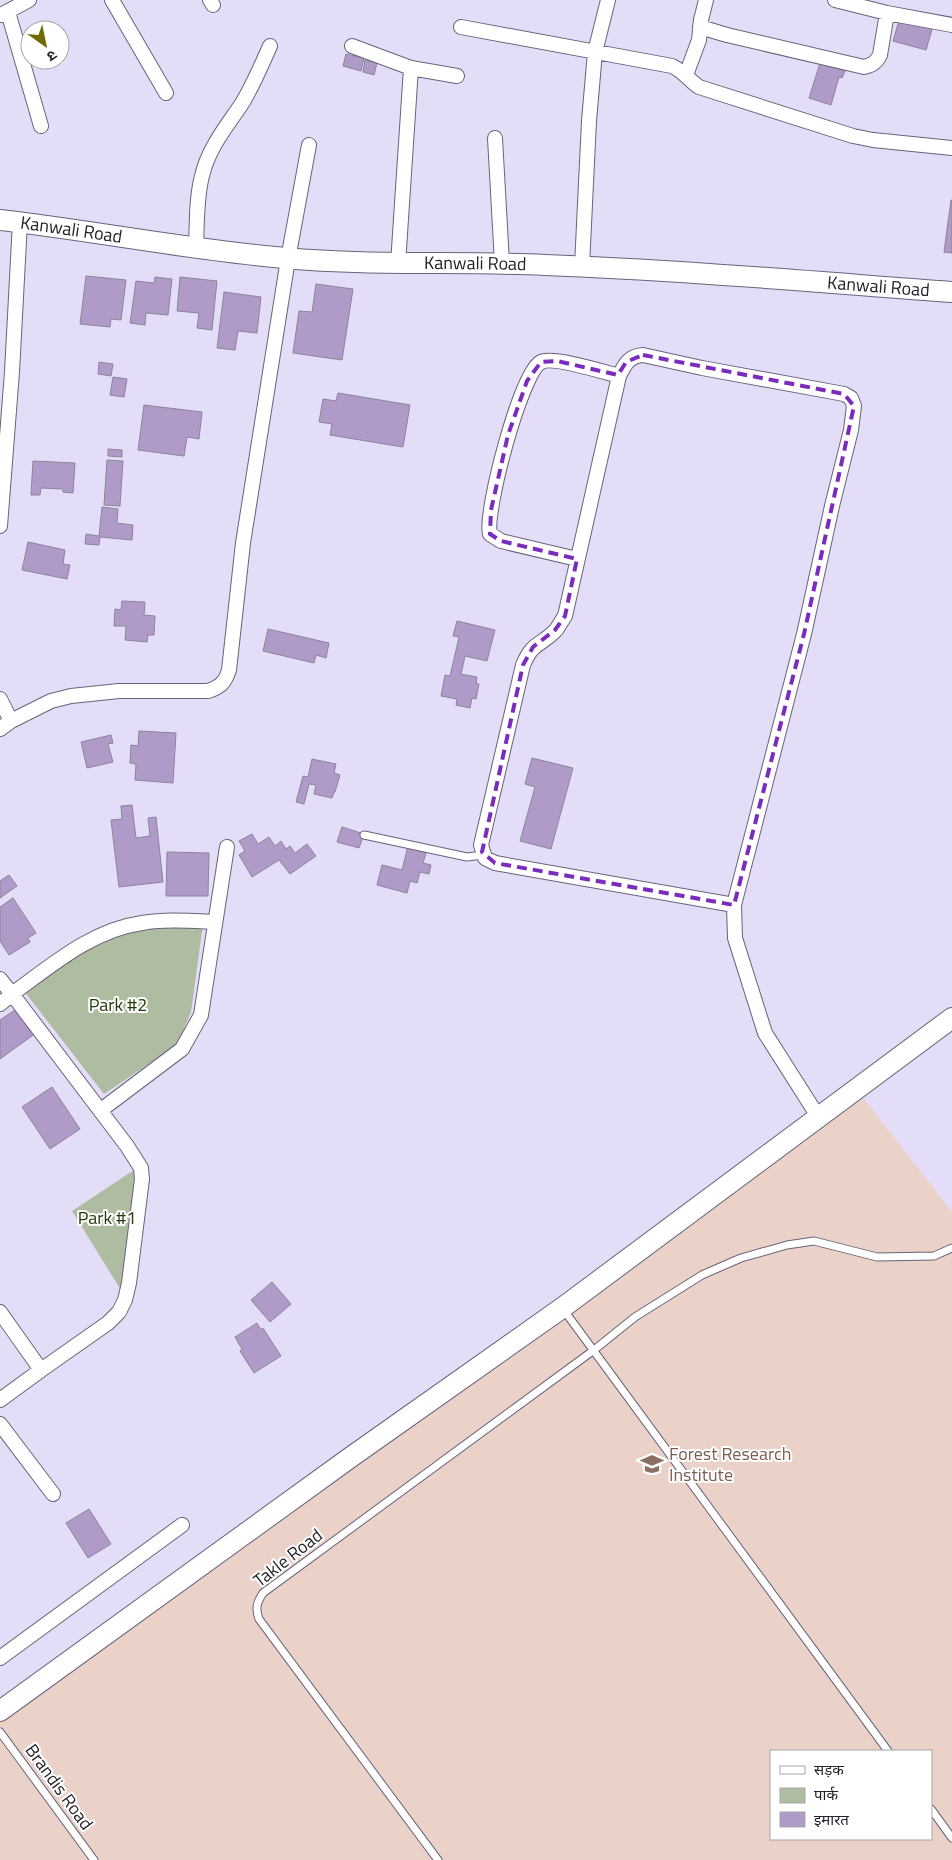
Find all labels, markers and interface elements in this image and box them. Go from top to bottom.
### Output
north arrow [20,20,70,70]
text: उ [43,45,62,68]
street label: Kanwali Road [19,209,124,250]
street label: Kanwali Road [424,249,527,277]
street label: Kanwali Road [826,269,931,303]
park label: Park #2 [89,991,147,1018]
park label: Park #1 [78,1204,136,1231]
place label: Forest Research Institute [669,1440,792,1488]
school or university icon: Forest Research Institute [639,1451,665,1477]
street label: Takle Road [247,1522,328,1593]
street label: Brandis Road [19,1738,100,1835]
legend [770,1750,932,1840]
text: सड़क [814,1758,844,1781]
text: पार्क [814,1783,838,1806]
text: इमारत [814,1808,849,1831]

